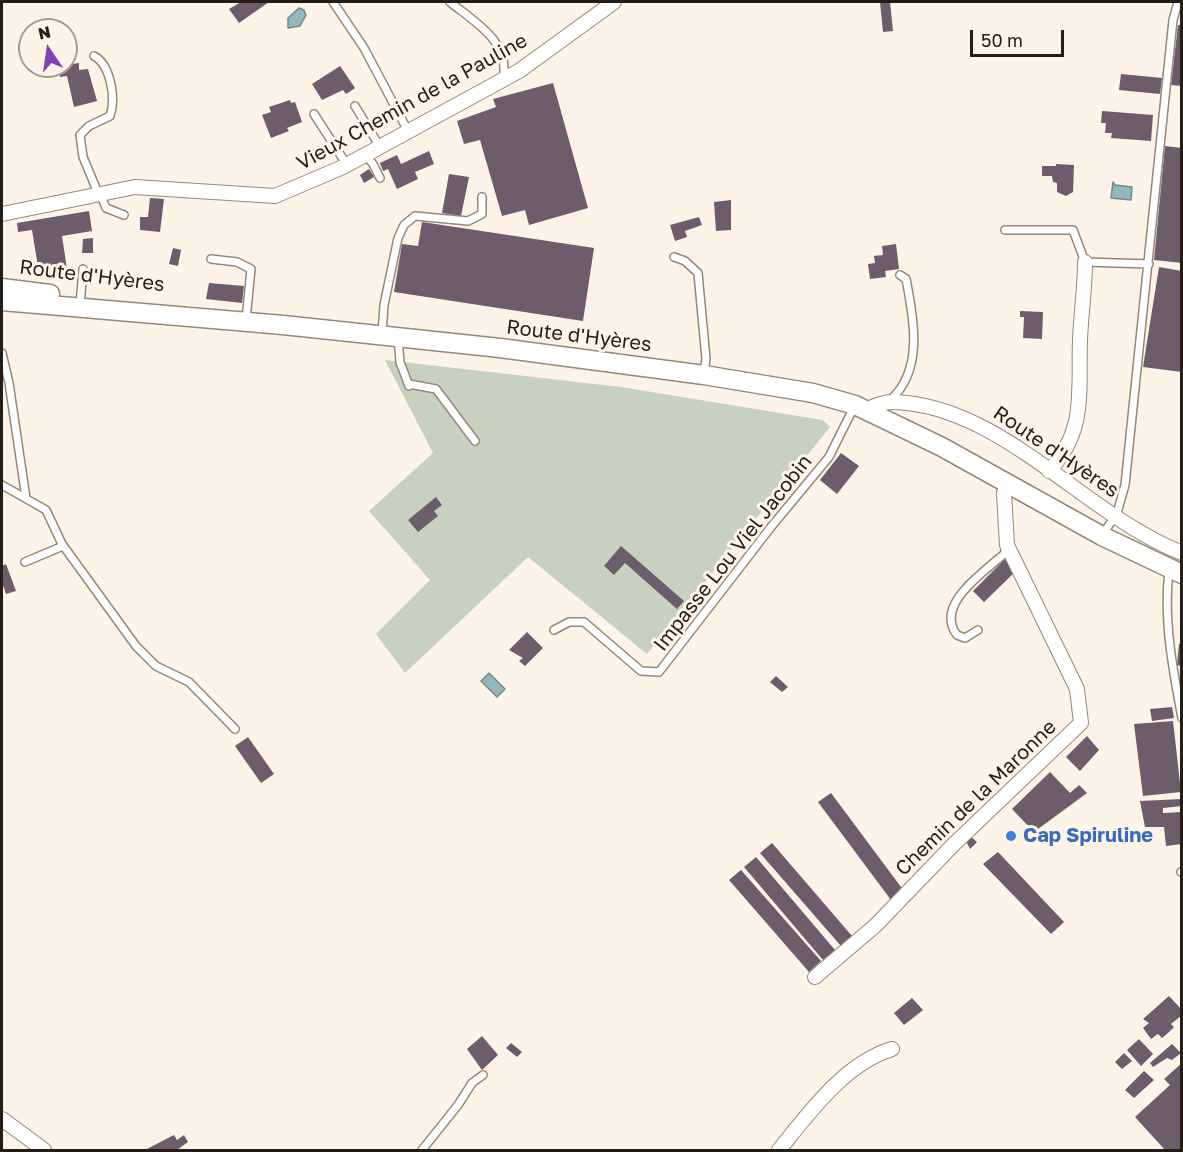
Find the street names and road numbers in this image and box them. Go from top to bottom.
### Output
street label: Vieux Chemin de la Pauline [293,29,531,175]
street label: Route d'Hyères [18,255,166,297]
street label: Route d'Hyères [505,315,653,357]
street label: Route d'Hyères [989,401,1123,503]
street label: Impasse Lou Viel Jacobin [649,450,817,656]
street label: Chemin de la Maronne [891,715,1061,881]

